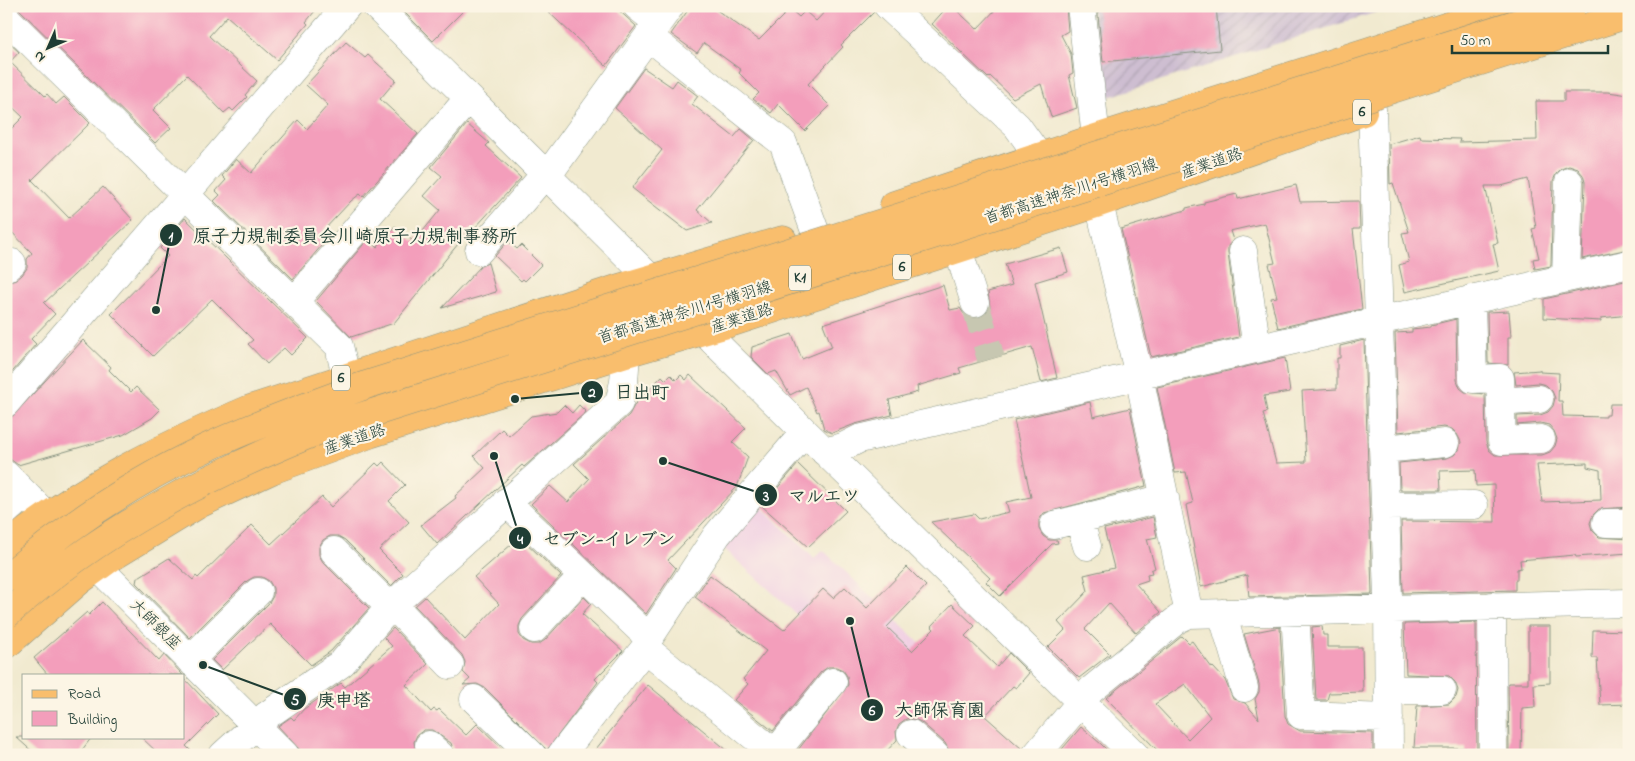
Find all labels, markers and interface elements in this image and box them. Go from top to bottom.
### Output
north arrow [22,22,72,72]
scale bar [1452,22,1609,54]
text: 50 m [1460,30,1491,52]
text: N [29,45,51,67]
road number: 6 [1353,100,1371,124]
street label: 産業道路 [1178,142,1246,186]
street label: 首都高速神奈川1号横羽線 [981,153,1161,231]
callout: 原子力規制委員会川崎原子力規制事務所 [158,219,527,252]
text: 原子力規制委員会川崎原子力規制事務所 [193,225,517,251]
text: 1 [169,226,174,248]
road number: 6 [893,254,911,280]
road number: K1 [789,266,811,290]
street label: 首都高速神奈川1号横羽線 [595,275,775,351]
street label: 産業道路 [708,298,776,340]
road number: 6 [332,366,350,390]
callout: 日出町 [580,375,679,408]
text: 日出町 [615,381,669,407]
text: 2 [587,382,596,404]
street label: 産業道路 [321,418,389,462]
callout: マルエツ [753,479,870,512]
text: マルエツ [788,485,860,511]
text: 3 [762,486,769,508]
callout: セブン-イレブン [507,522,685,555]
text: セブン-イレブン [543,528,675,554]
text: 4 [516,529,524,551]
street label: 大師銀座 [124,594,186,656]
legend [22,674,185,738]
text: Road [68,683,101,705]
callout: 庚申塔 [282,683,381,716]
text: 庚申塔 [317,689,371,715]
text: 5 [291,690,300,712]
callout: 大師保育園 [860,693,995,726]
text: 大師保育園 [895,699,985,725]
text: 6 [868,700,876,722]
text: Building [67,709,117,732]

